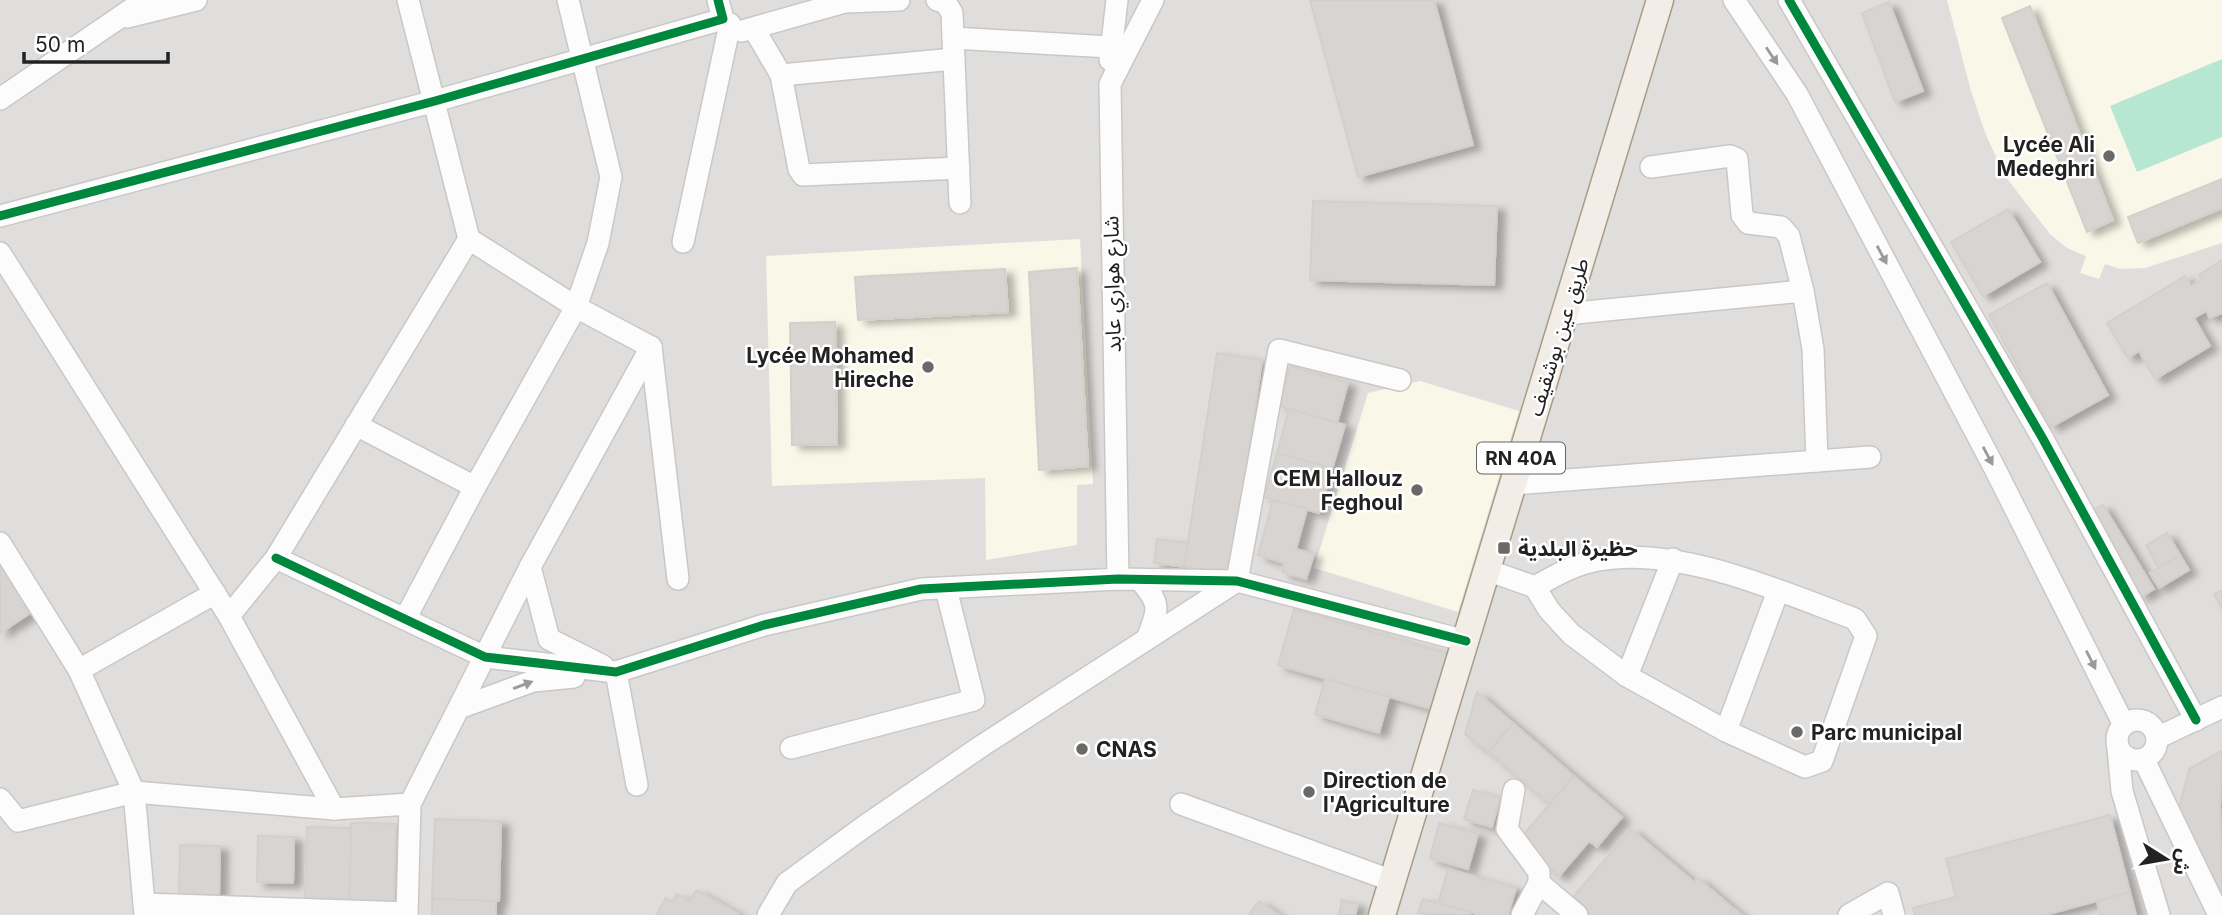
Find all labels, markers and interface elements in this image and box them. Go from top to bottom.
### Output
scale bar [24,21,168,65]
text: 50 m [35,32,85,57]
one-way arrow [1765,47,1778,66]
place label: Lycée Ali Medeghri [1996,132,2095,181]
marker: Lycée Ali Medeghri [2101,148,2117,164]
street label: شارع هواري عابد [1098,215,1130,353]
one-way arrow [1877,245,1888,265]
street label: طريق عين بوشقيف [1522,255,1595,419]
place label: Lycée Mohamed Hireche [746,343,914,392]
marker: Lycée Mohamed Hireche [920,359,936,375]
road number: RN 40A [1477,442,1565,474]
one-way arrow [1982,447,1994,467]
place label: CEM Hallouz Feghoul [1273,466,1403,515]
marker: CEM Hallouz Feghoul [1409,482,1425,498]
place label: حظيرة البلدية [1518,536,1638,561]
marker: حظيرة البلدية [1496,540,1512,556]
one-way arrow [2084,650,2096,670]
one-way arrow [512,679,533,690]
place label: Parc municipal [1811,720,1962,745]
marker: Parc municipal [1789,724,1805,740]
place label: CNAS [1096,737,1157,762]
marker: CNAS [1074,741,1090,757]
place label: Direction de l'Agriculture [1323,768,1450,817]
marker: Direction de l'Agriculture [1301,784,1317,800]
north arrow [2131,824,2201,894]
text: ش [2168,847,2196,877]

